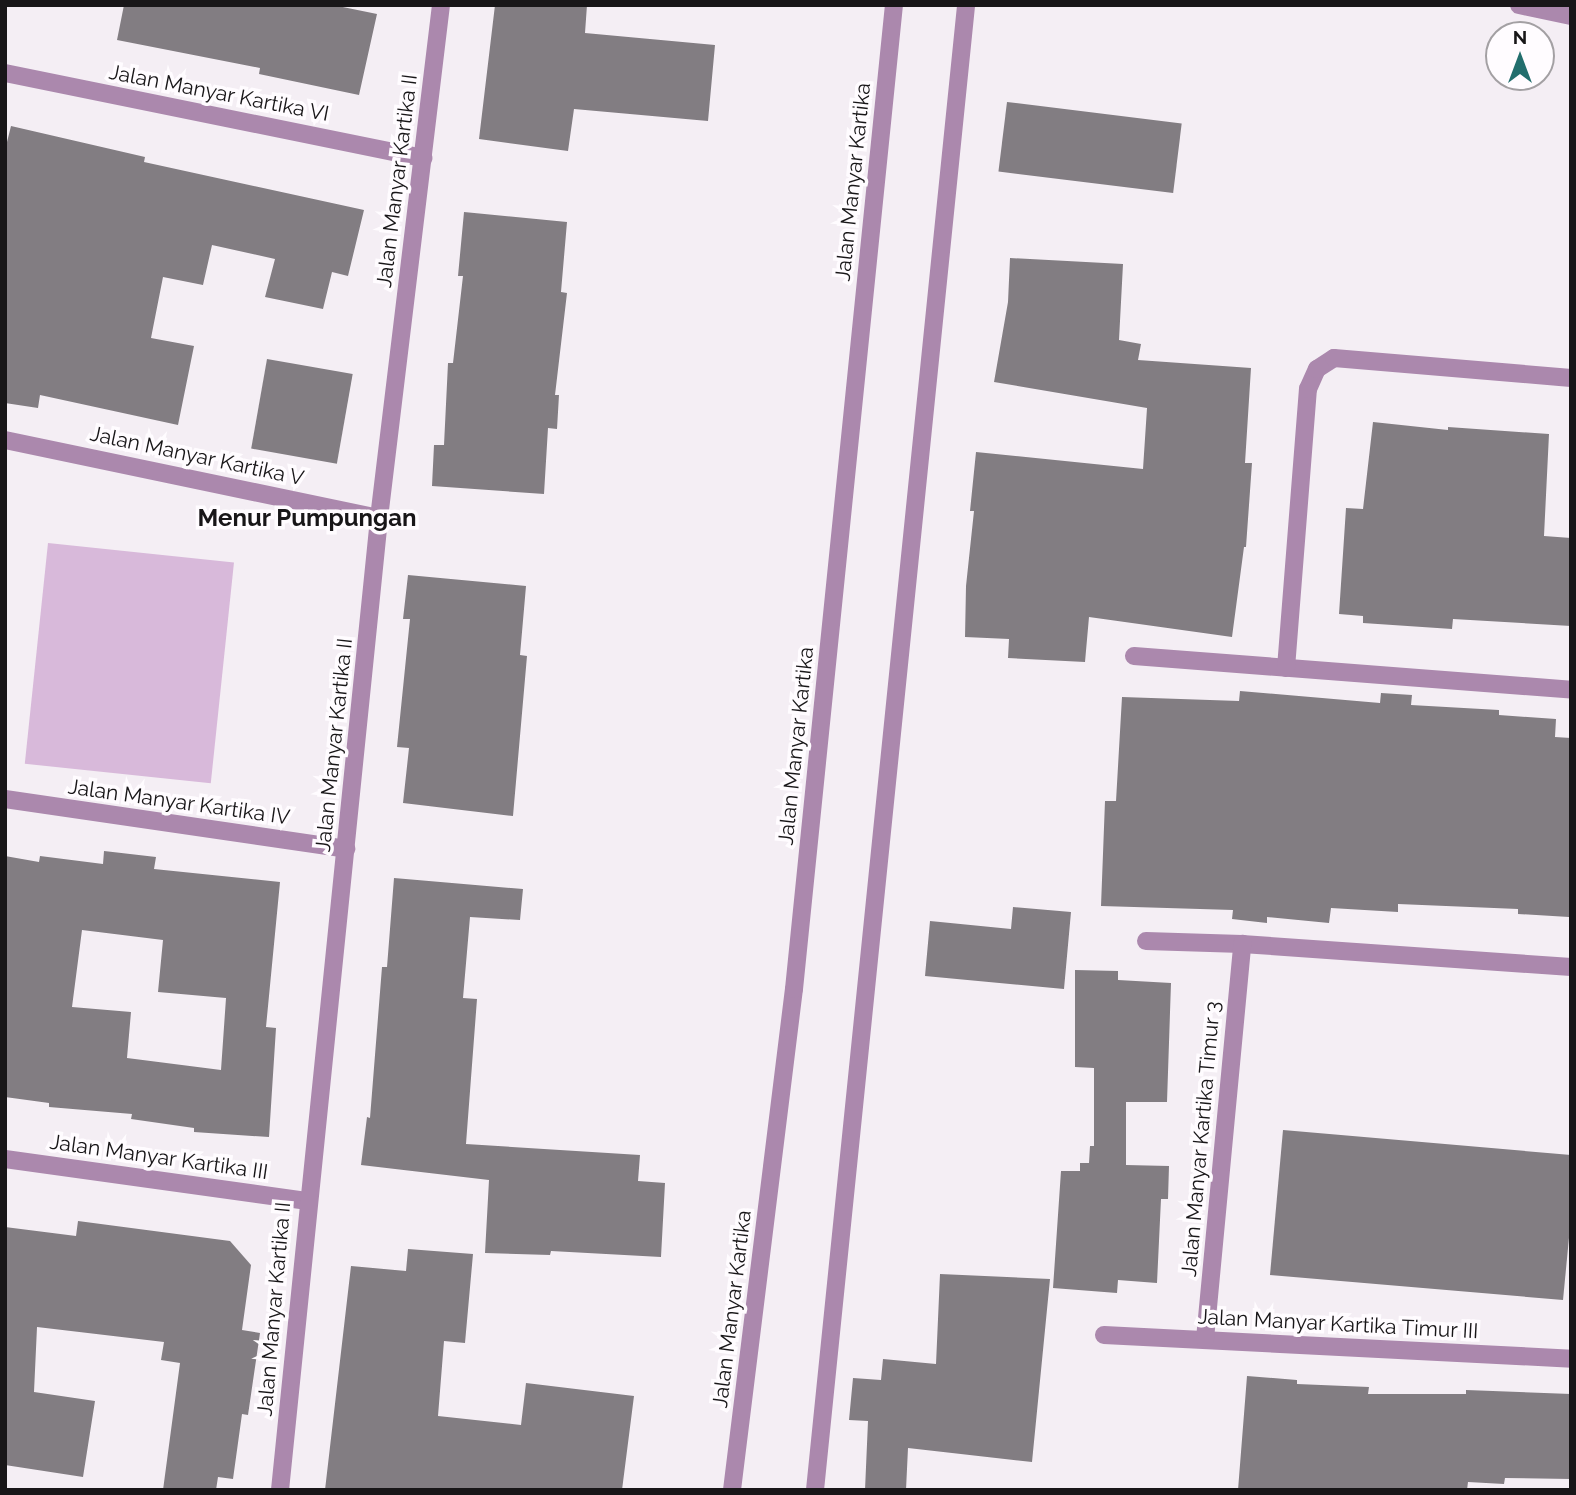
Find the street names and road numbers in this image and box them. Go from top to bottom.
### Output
street label: Jalan Manyar Kartika VI [106,59,332,127]
street label: Jalan Manyar Kartika II [371,73,423,289]
street label: Jalan Manyar Kartika [830,81,876,283]
street label: Jalan Manyar Kartika V [87,421,307,491]
street label: Jalan Manyar Kartika II [310,637,358,853]
street label: Jalan Manyar Kartika [773,645,819,847]
street label: Jalan Manyar Kartika IV [66,774,292,830]
street label: Jalan Manyar Kartika Timur 3 [1176,999,1226,1279]
street label: Jalan Manyar Kartika III [48,1129,270,1185]
street label: Jalan Manyar Kartika II [252,1201,296,1417]
street label: Jalan Manyar Kartika [707,1208,757,1410]
street label: Jalan Manyar Kartika Timur III [1196,1304,1480,1344]

